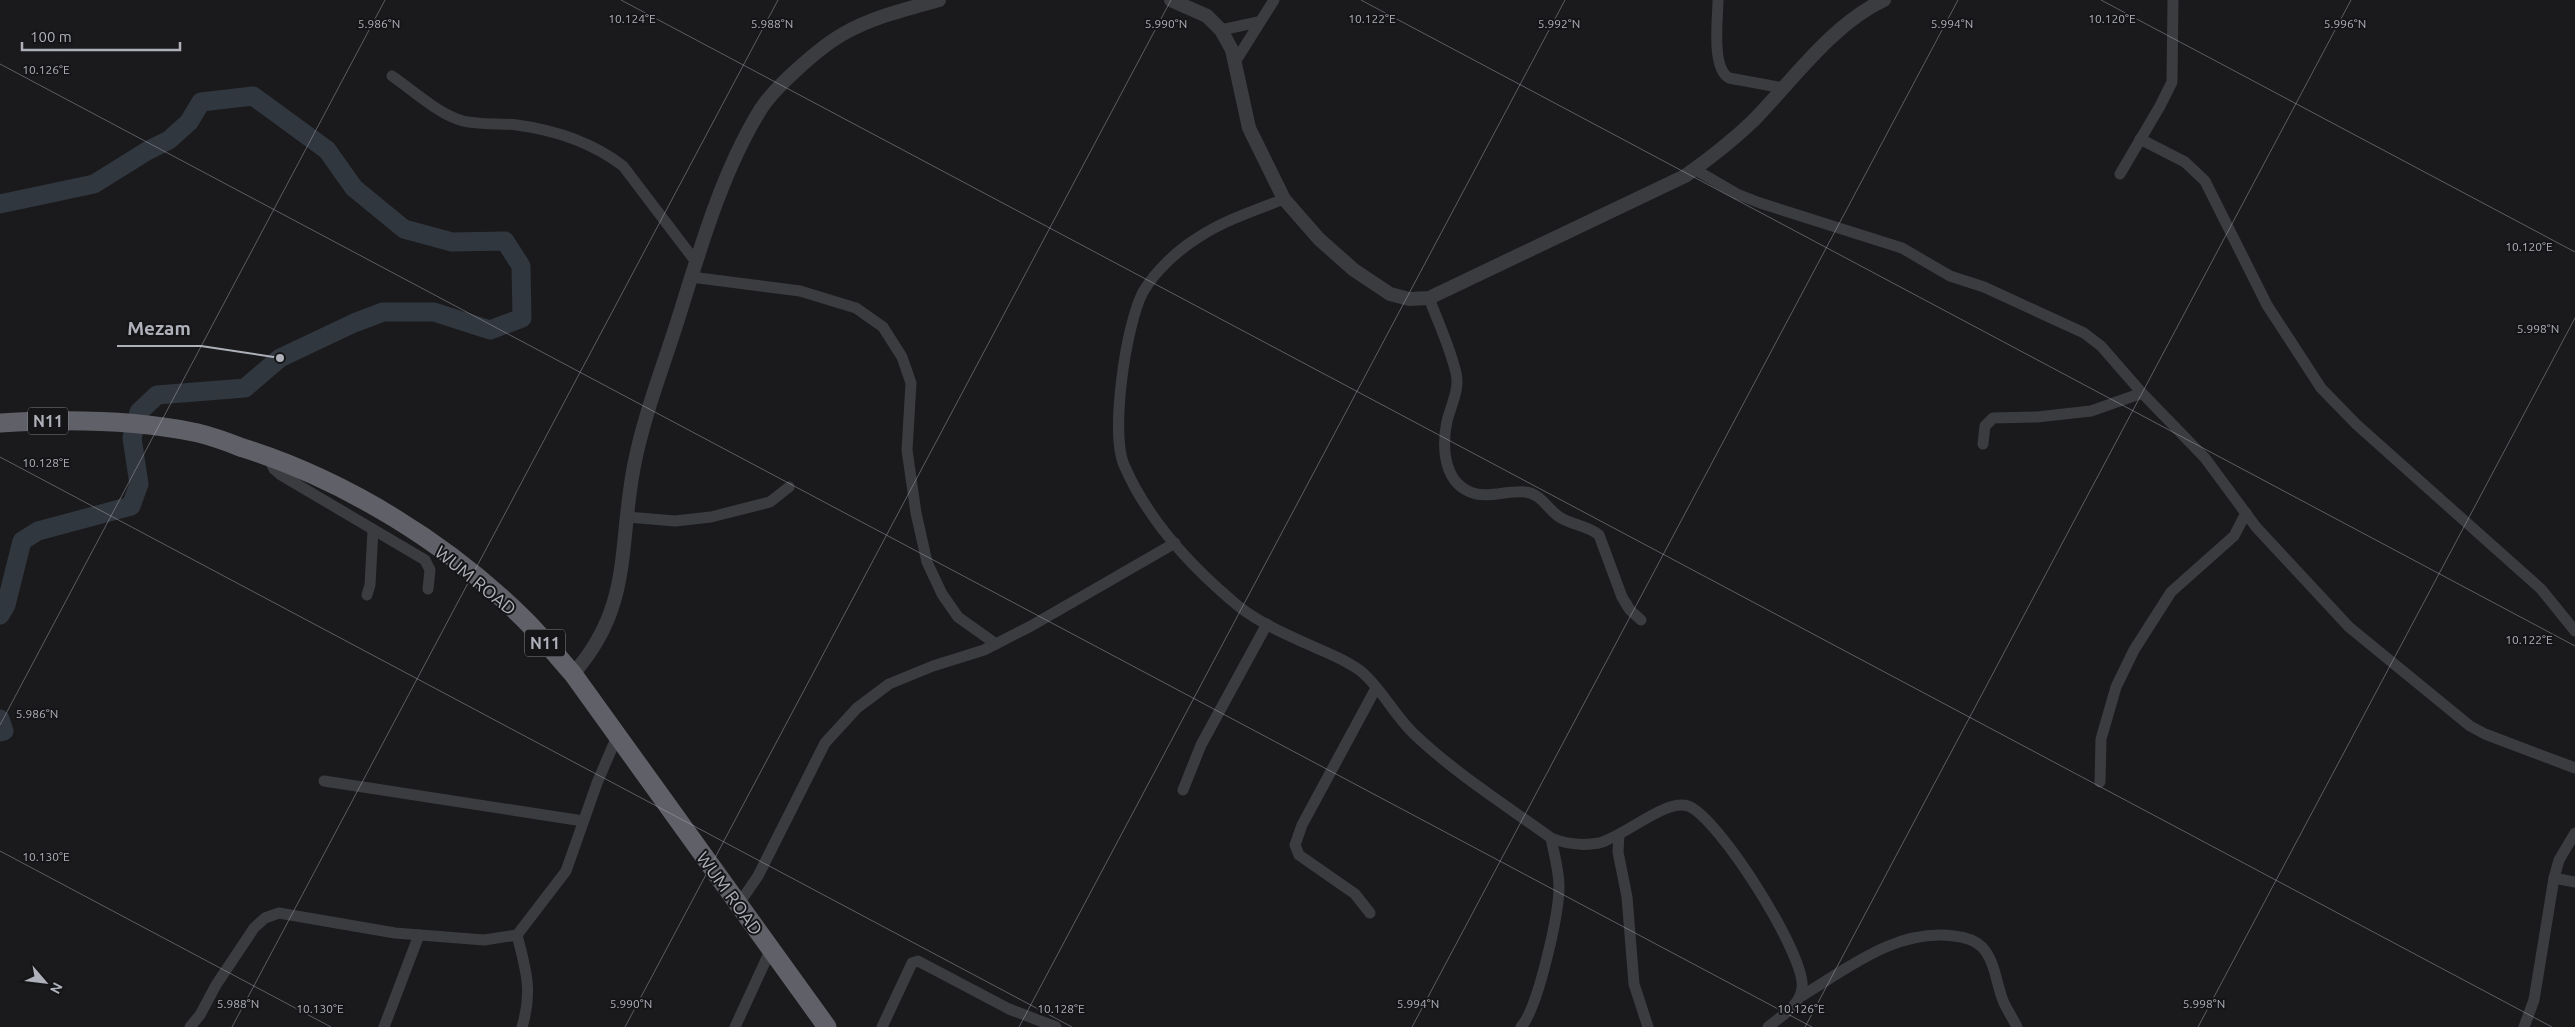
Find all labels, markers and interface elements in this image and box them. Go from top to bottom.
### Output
text: 10.124°E [608,12,656,25]
text: 10.122°E [1348,12,1396,25]
text: 10.120°E [2088,12,2136,25]
text: 5.986°N [358,17,400,30]
text: 5.988°N [751,17,793,30]
text: 5.990°N [1145,17,1187,30]
text: 5.992°N [1538,17,1580,30]
text: 5.994°N [1931,17,1973,30]
text: 5.996°N [2324,17,2366,30]
scale bar [22,20,180,52]
text: 100 m [30,28,72,45]
text: 10.126°E [22,63,70,76]
text: 10.120°E [2505,240,2553,253]
callout: Mezam [117,312,201,346]
text: Mezam [127,317,191,339]
text: 5.998°N [2517,322,2559,335]
road number: N11 [28,408,68,434]
text: 10.128°E [22,456,70,469]
street label: WUM ROAD [432,541,520,619]
road number: N11 [525,630,565,656]
text: 10.122°E [2505,633,2553,646]
text: 5.986°N [16,707,58,720]
street label: WUM ROAD [693,847,767,939]
text: 10.130°E [22,850,70,863]
north arrow [20,957,70,1007]
text: N [47,980,66,996]
text: 5.988°N [217,997,259,1010]
text: 5.990°N [610,997,652,1010]
text: 5.994°N [1397,997,1439,1010]
text: 5.998°N [2183,997,2225,1010]
text: 10.130°E [296,1002,344,1015]
text: 10.128°E [1037,1002,1085,1015]
text: 10.126°E [1777,1002,1825,1015]

